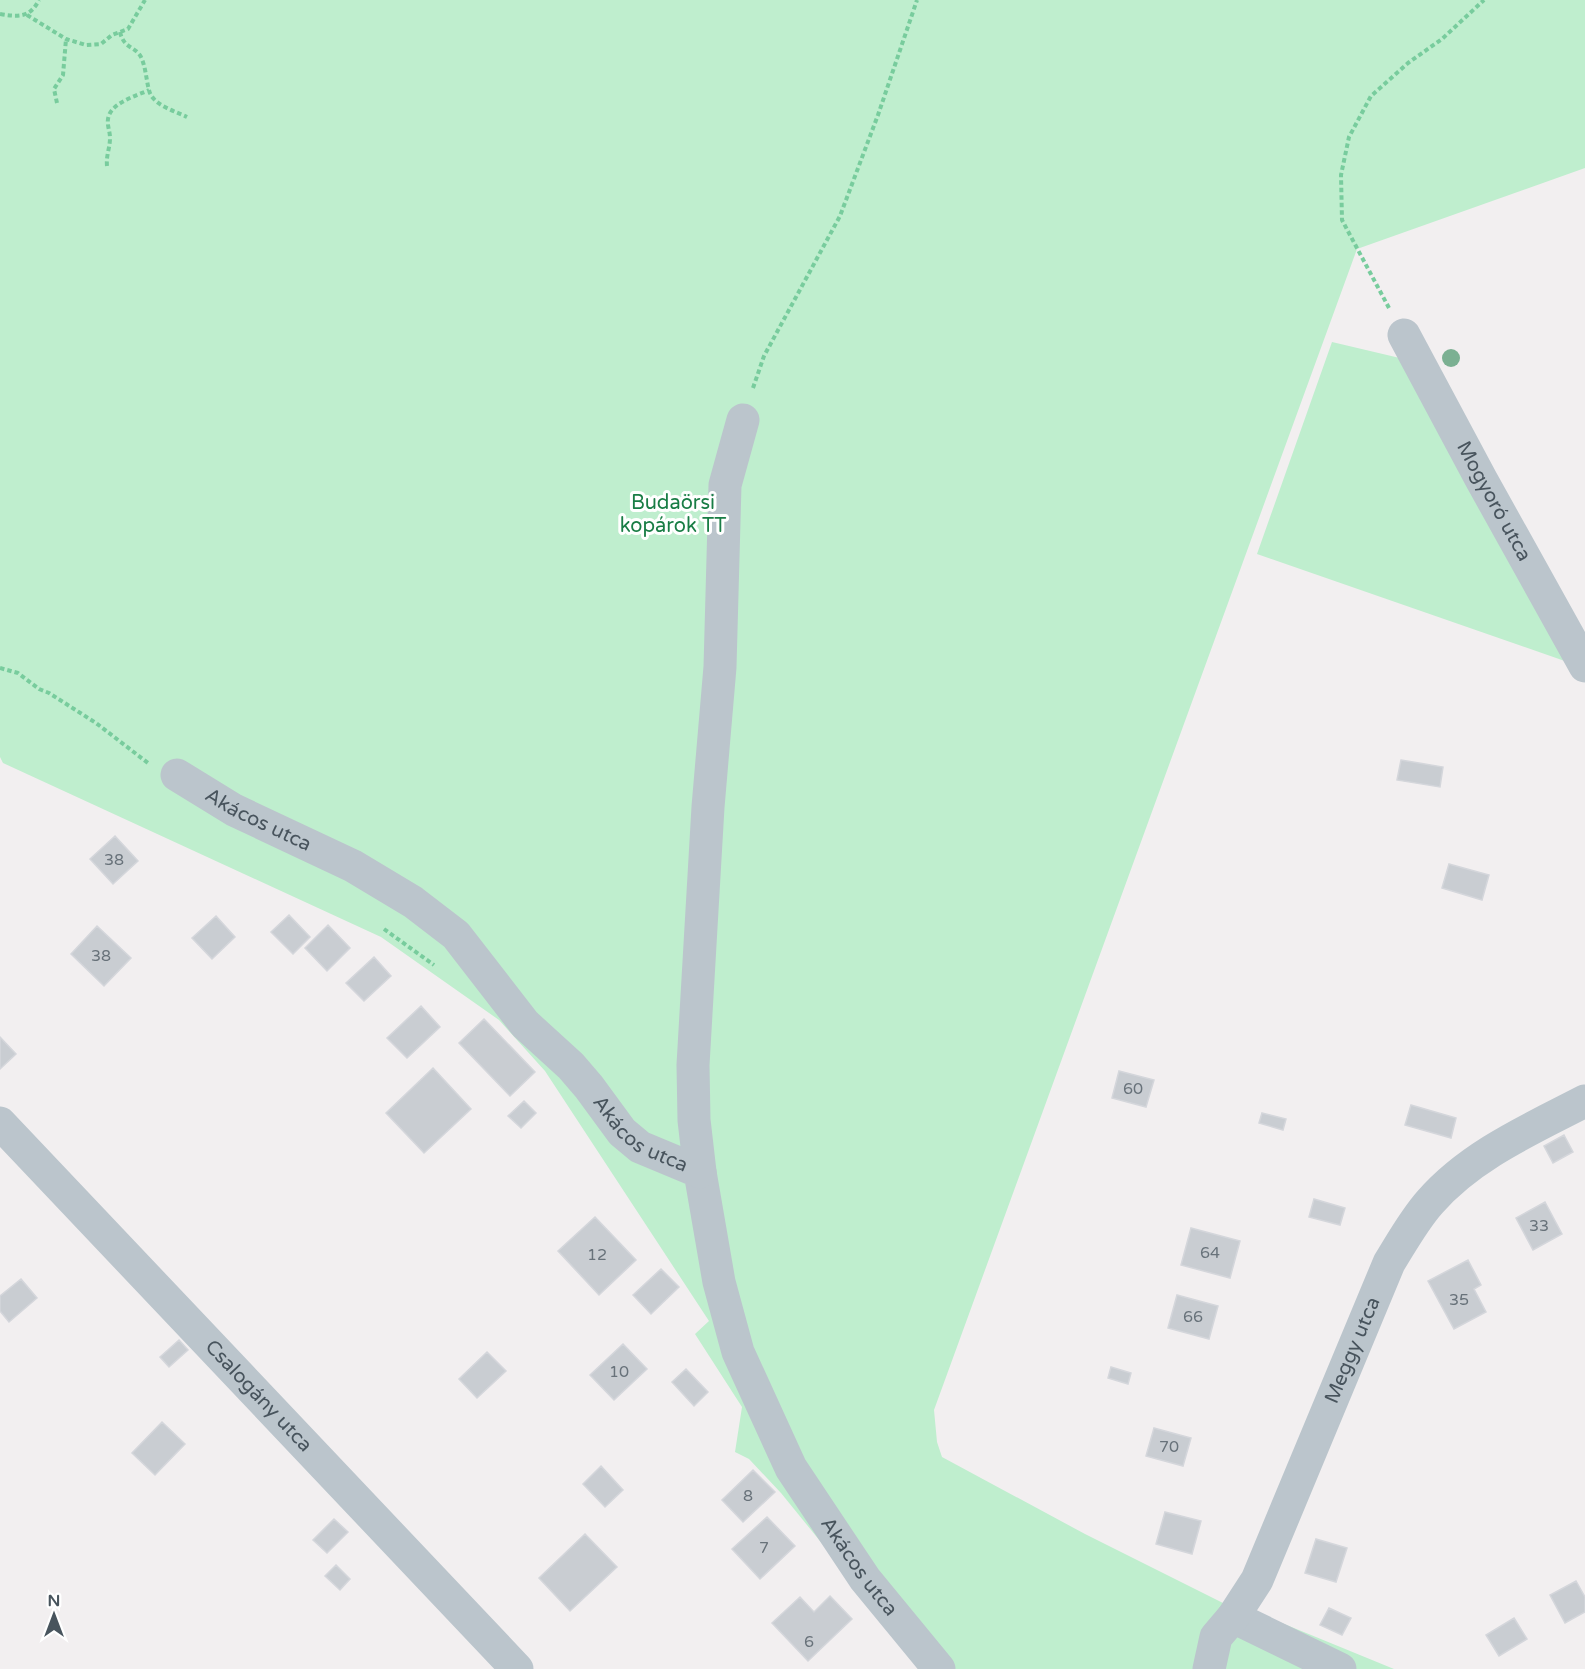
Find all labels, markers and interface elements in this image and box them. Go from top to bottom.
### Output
street label: Mogyoró utca [1451,437,1536,565]
park label: Budaörsi kopárok TT [620,491,726,538]
street label: Akácos utca [201,783,315,857]
house number: 38 [104,850,124,870]
house number: 38 [91,946,111,966]
house number: 60 [1123,1079,1143,1099]
street label: Akácos utca [588,1091,691,1178]
house number: 33 [1529,1216,1549,1236]
house number: 64 [1200,1243,1220,1263]
house number: 12 [587,1245,607,1265]
house number: 35 [1449,1290,1469,1310]
street label: Meggy utca [1320,1293,1386,1407]
house number: 66 [1183,1307,1203,1327]
street label: Csalogány utca [200,1335,317,1457]
house number: 10 [609,1362,629,1382]
house number: 70 [1159,1437,1179,1457]
house number: 8 [743,1486,753,1506]
street label: Akácos utca [815,1513,903,1621]
house number: 7 [759,1538,769,1558]
north arrow [24,1585,84,1645]
text: N [48,1591,60,1611]
house number: 6 [804,1632,814,1652]

